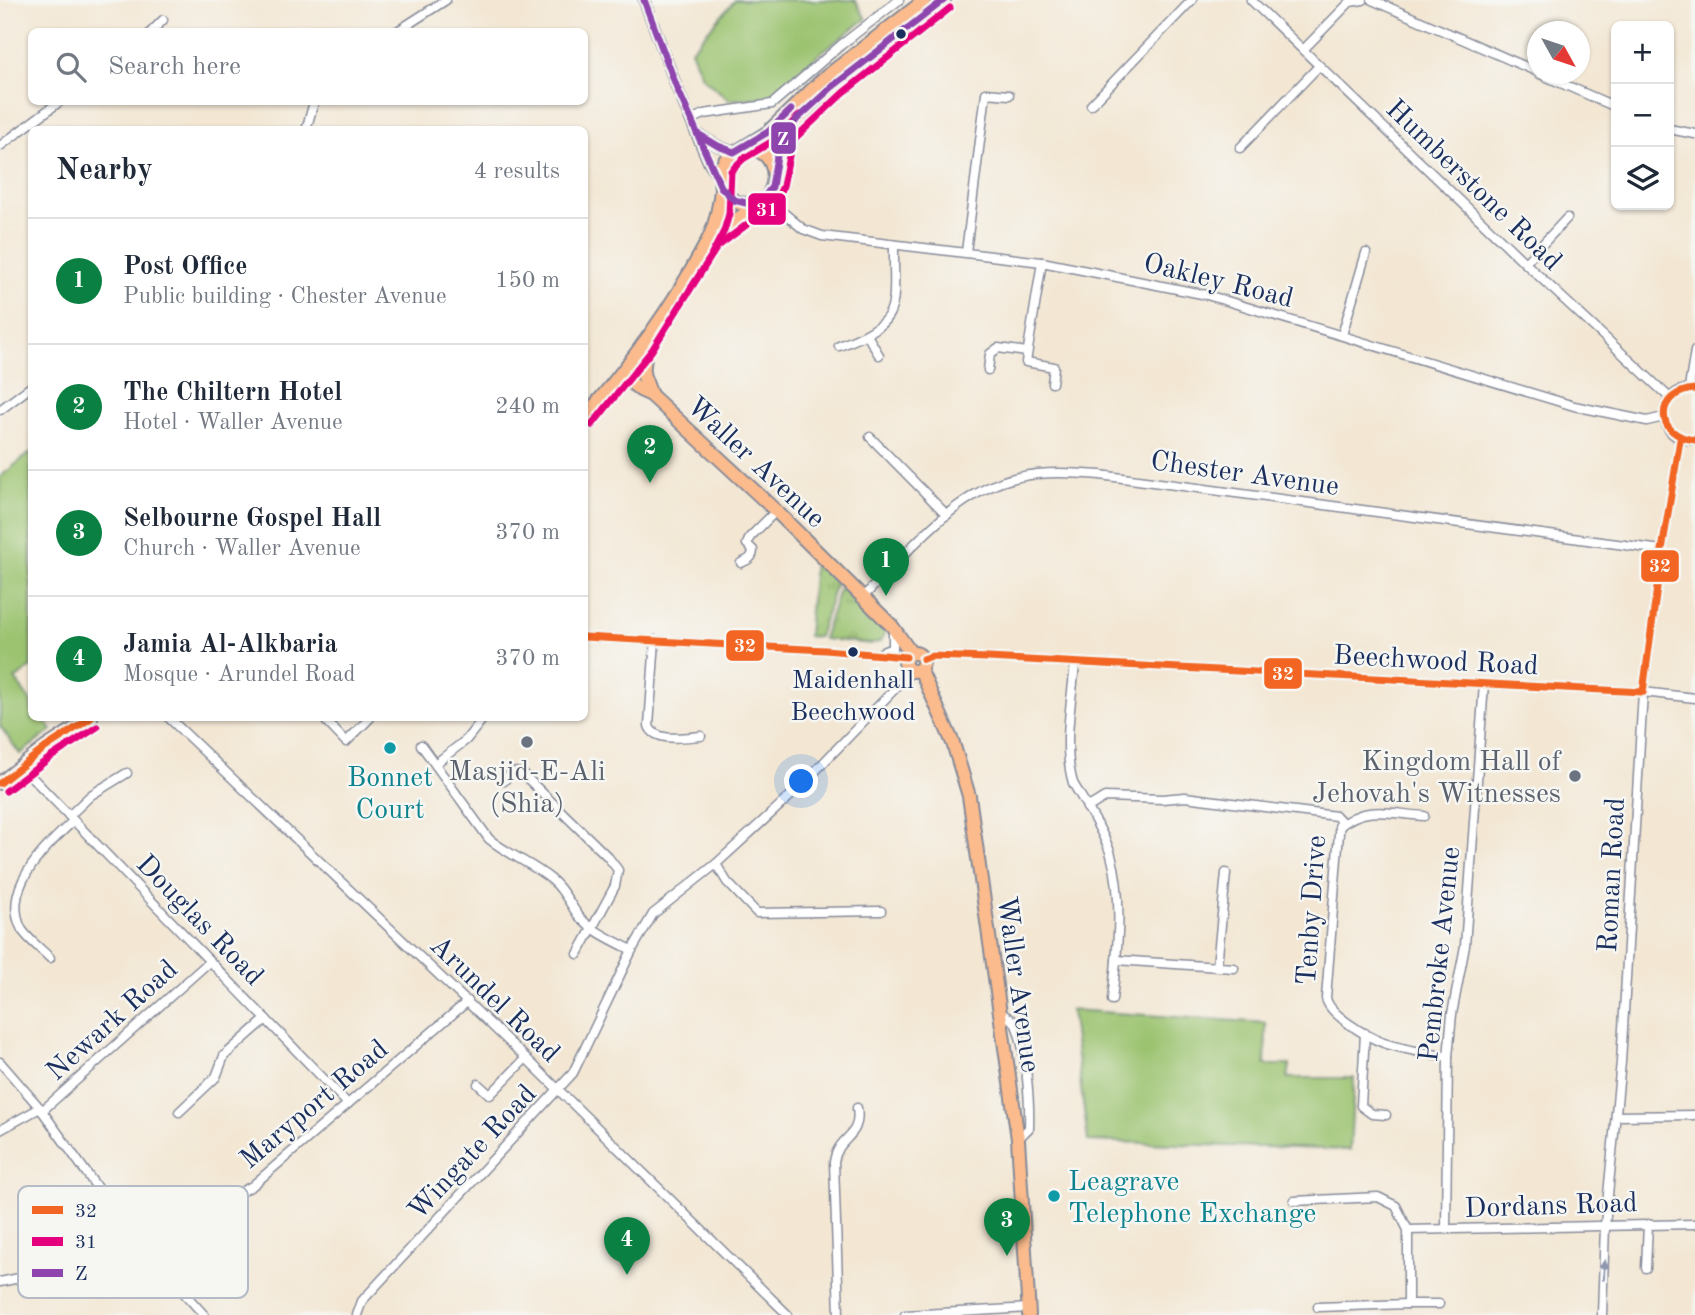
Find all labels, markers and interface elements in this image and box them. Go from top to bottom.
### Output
north arrow [1527,21,1590,84]
map controls [1611,21,1674,210]
button: + [1611,21,1674,84]
unlabelled marker [894,27,908,41]
search box [28,28,588,105]
icon: search [52,48,90,86]
text: Search here [108,54,241,80]
button: − [1611,84,1674,147]
street label: Humberstone Road [1380,96,1566,277]
line badge: Z [770,121,797,155]
text: Z [777,131,789,150]
button: layers [1611,147,1674,210]
text: Nearby [56,156,153,186]
text: 4 results [474,160,560,183]
line badge: 31 [747,192,787,226]
text: 31 [756,202,778,221]
street label: Oakley Road [1140,250,1296,314]
text: Post Office [123,254,248,280]
text: 1 [72,269,86,292]
text: 150 m [495,269,560,292]
text: Public building · Chester Avenue [123,285,446,308]
text: The Chiltern Hotel [123,380,342,406]
street label: Waller Avenue [680,392,830,534]
text: 2 [72,395,86,418]
text: 240 m [495,395,560,418]
text: Hotel · Waller Avenue [123,411,343,434]
pin: 2 [627,425,673,483]
street label: Chester Avenue [1149,448,1341,502]
text: Selbourne Gospel Hall [123,506,381,532]
text: 3 [72,521,86,544]
text: 370 m [495,521,560,544]
text: Church · Waller Avenue [123,537,361,560]
pin: 1 [863,538,909,596]
line badge: 32 [1640,549,1680,583]
text: 32 [1649,558,1671,577]
line badge: 32 [725,629,765,662]
text: Jamia Al-Alkbaria [123,632,338,658]
text: 32 [734,638,756,657]
street label: Beechwood Road [1332,643,1539,681]
marker: Maidenhall Beechwood [846,645,860,659]
text: 4 [72,647,86,670]
text: 370 m [495,647,560,670]
line badge: 32 [1263,657,1303,690]
text: Mosque · Arundel Road [123,663,356,686]
text: 32 [1272,666,1294,685]
place label: Maidenhall Beechwood [790,668,916,726]
marker: Masjid-E-Ali (Shia) [519,734,535,750]
marker: Bonnet Court [382,740,398,756]
place label: Kingdom Hall of Jehovah's Witnesses [1312,749,1563,809]
place label: Masjid-E-Ali (Shia) [448,759,606,819]
your location [784,764,818,798]
place label: Bonnet Court [347,765,433,825]
marker: Kingdom Hall of Jehovah's Witnesses [1567,768,1583,784]
street label: Roman Road [1595,797,1631,953]
street label: Tenby Drive [1294,834,1332,986]
street label: Pembroke Avenue [1416,845,1466,1063]
street label: Douglas Road [130,850,268,992]
street label: Waller Avenue [991,894,1043,1074]
street label: Arundel Road [424,932,564,1069]
street label: Newark Road [42,955,184,1087]
street label: Maryport Road [236,1036,394,1175]
street label: Wingate Road [404,1080,543,1226]
place label: Leagrave Telephone Exchange [1068,1169,1316,1229]
legend [18,1186,248,1298]
marker: Leagrave Telephone Exchange [1046,1188,1062,1204]
street label: Dordans Road [1464,1190,1638,1224]
pin: 3 [984,1198,1030,1256]
text: 32 [75,1203,97,1222]
pin: 4 [604,1217,650,1275]
text: 31 [75,1234,97,1253]
one-way arrow [1599,1259,1610,1281]
text: Z [75,1266,87,1285]

